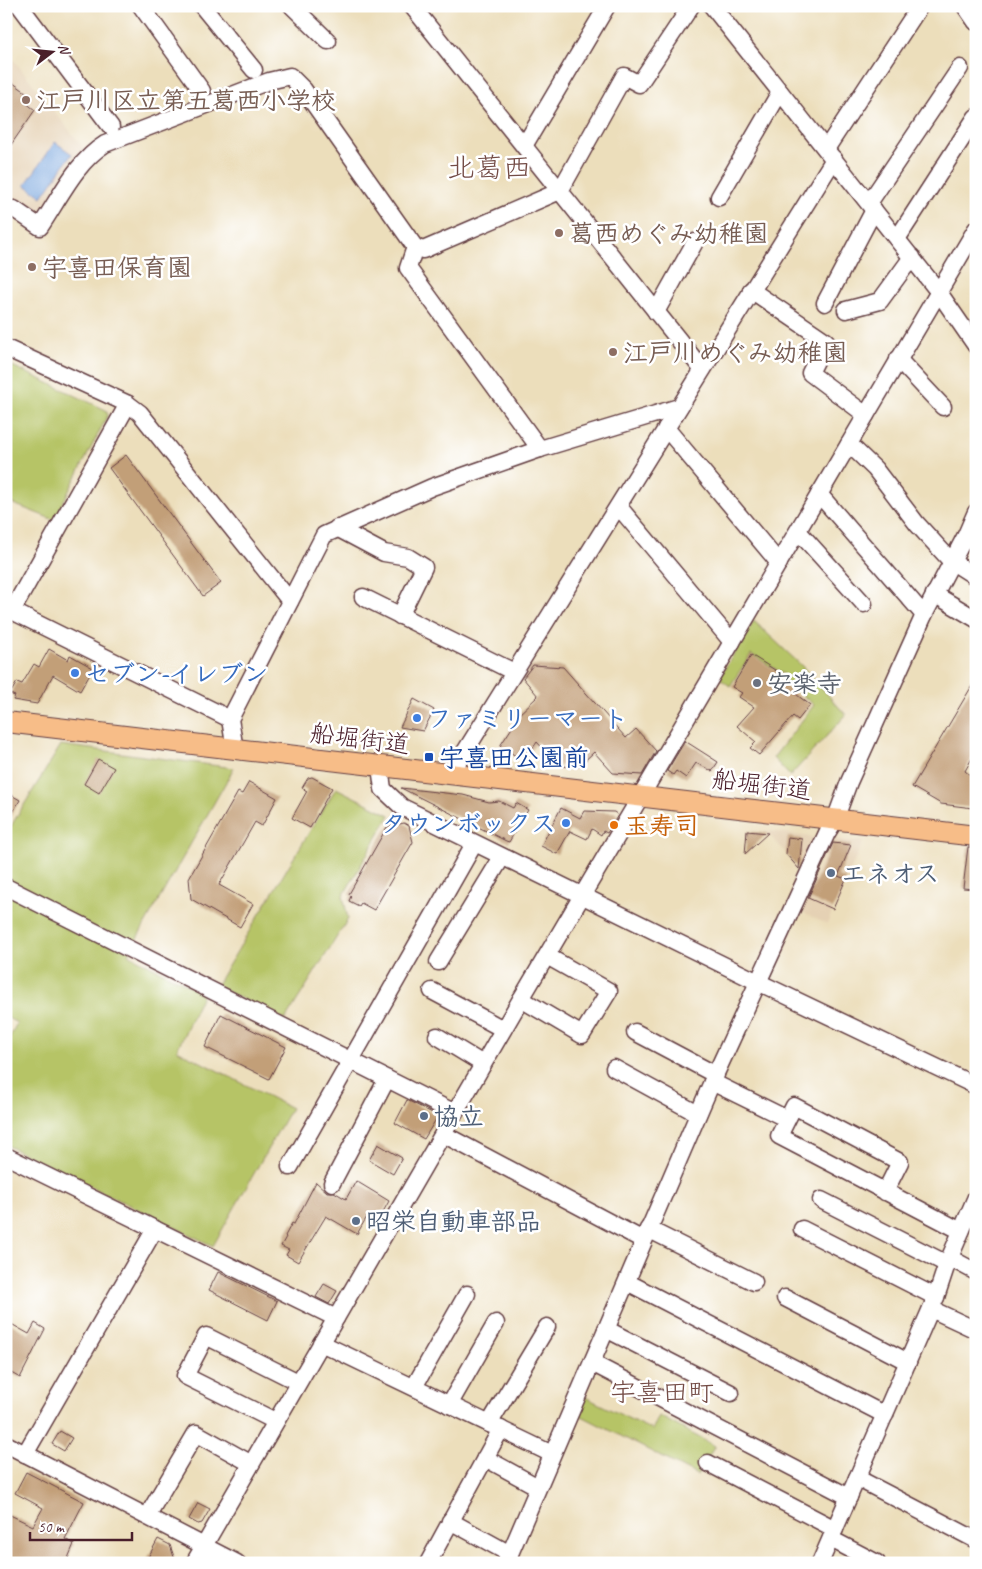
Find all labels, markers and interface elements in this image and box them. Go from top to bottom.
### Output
north arrow [28,28,78,78]
text: N [55,42,74,57]
place label: 江戸川区立第五葛西小学校 [36,85,336,117]
marker: 江戸川区立第五葛西小学校 [20,94,32,106]
district label: 北葛西 [447,150,531,185]
place label: 葛西めぐみ幼稚園 [569,218,769,250]
marker: 葛西めぐみ幼稚園 [553,227,565,239]
place label: 宇喜田保育園 [42,252,192,284]
marker: 宇喜田保育園 [26,261,38,273]
place label: 江戸川めぐみ幼稚園 [623,337,848,369]
marker: 江戸川めぐみ幼稚園 [607,346,619,358]
place label: セブン-イレブン [85,658,268,690]
marker: セブン-イレブン [69,667,81,679]
place label: 安楽寺 [767,668,842,700]
marker: 安楽寺 [751,677,763,689]
place label: ファミリーマート [427,703,628,735]
marker: ファミリーマート [411,712,423,724]
street label: 船堀街道 [308,717,411,761]
place label: 宇喜田公園前 [439,742,589,774]
marker: 宇喜田公園前 [423,751,435,763]
street label: 船堀街道 [710,763,813,807]
place label: タウンボックス [381,808,556,840]
place label: 玉寿司 [624,810,699,842]
marker: タウンボックス [560,817,572,829]
marker: 玉寿司 [608,819,620,831]
place label: エネオス [841,858,940,890]
marker: エネオス [825,867,837,879]
place label: 協立 [434,1101,484,1133]
marker: 協立 [418,1110,430,1122]
place label: 昭栄自動車部品 [366,1206,541,1238]
marker: 昭栄自動車部品 [350,1215,362,1227]
district label: 宇喜田町 [610,1376,714,1409]
scale bar [30,1509,132,1541]
text: 50 m [38,1518,65,1537]

